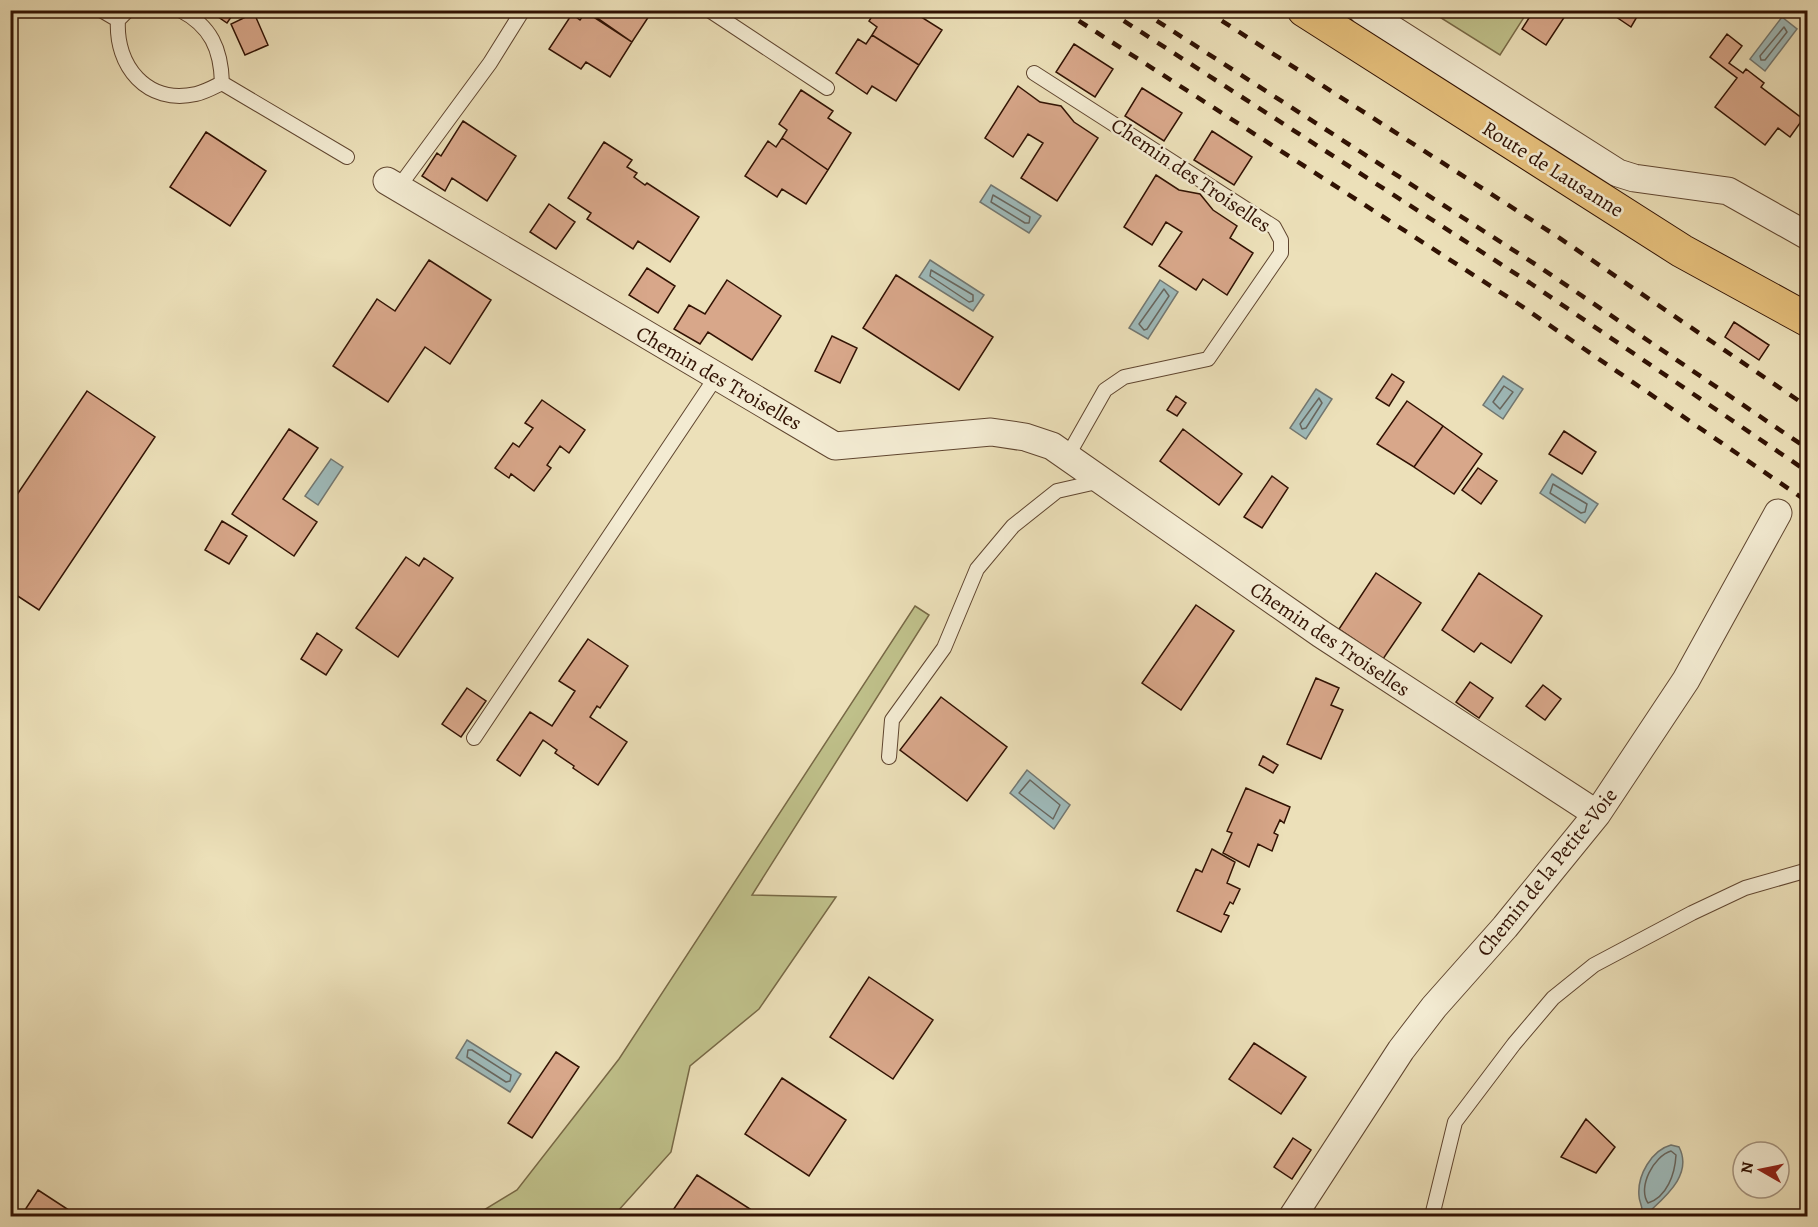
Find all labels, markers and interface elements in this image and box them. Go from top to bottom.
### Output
street label: Chemin des Troiselles [1106,111,1276,239]
street label: Route de Lausanne [1477,114,1629,224]
street label: Chemin des Troiselles [631,319,807,437]
street label: Chemin des Troiselles [1245,575,1415,703]
street label: Chemin de la Petite-Voie [1470,782,1624,962]
north arrow [1731,1140,1791,1200]
text: N [1735,1160,1759,1175]

